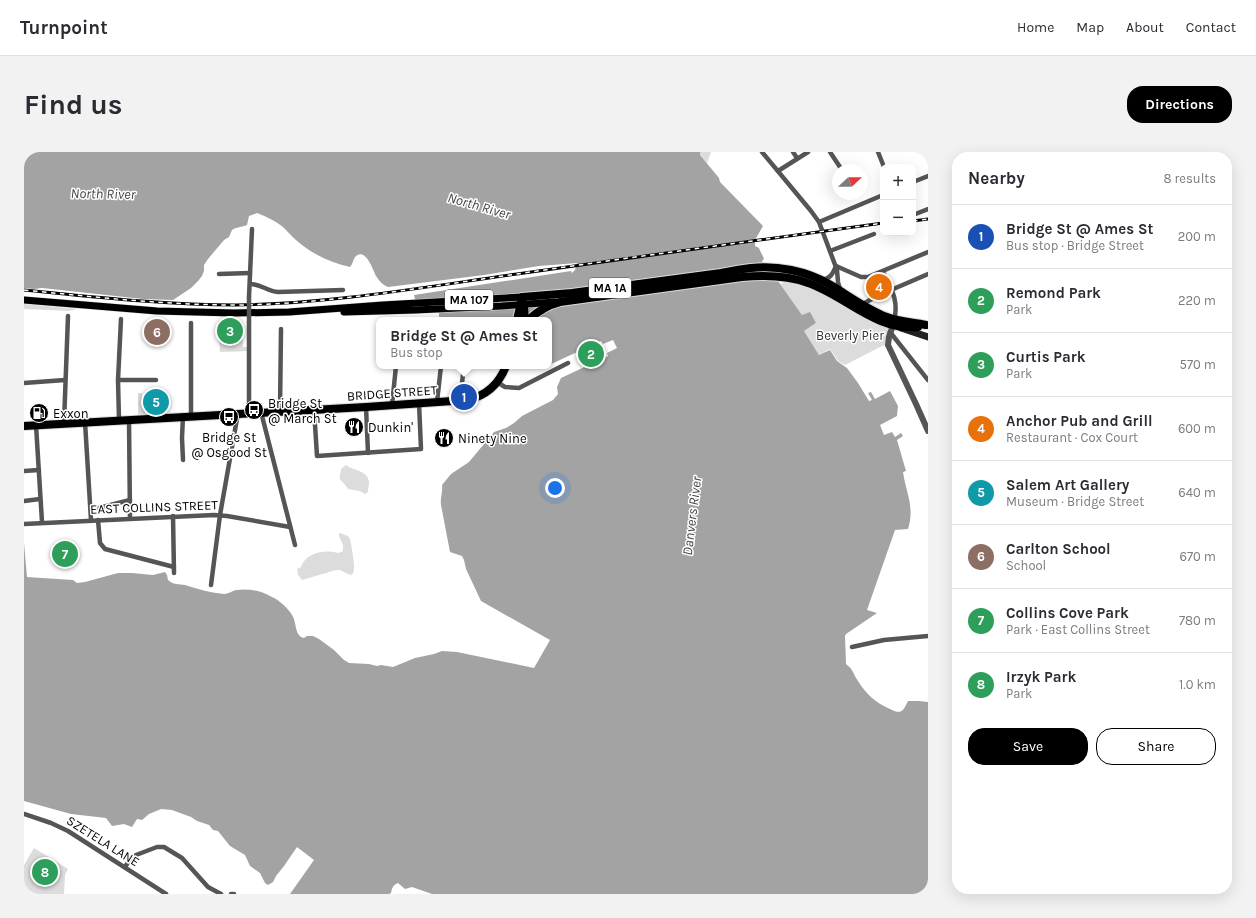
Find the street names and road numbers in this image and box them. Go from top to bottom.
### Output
road number: MA 1A [589,278,631,298]
road number: MA 107 [445,290,493,310]
street label: BRIDGE STREET [346,382,438,404]
street label: EAST COLLINS STREET [90,497,219,517]
street label: SZETELA LANE [64,813,142,869]

